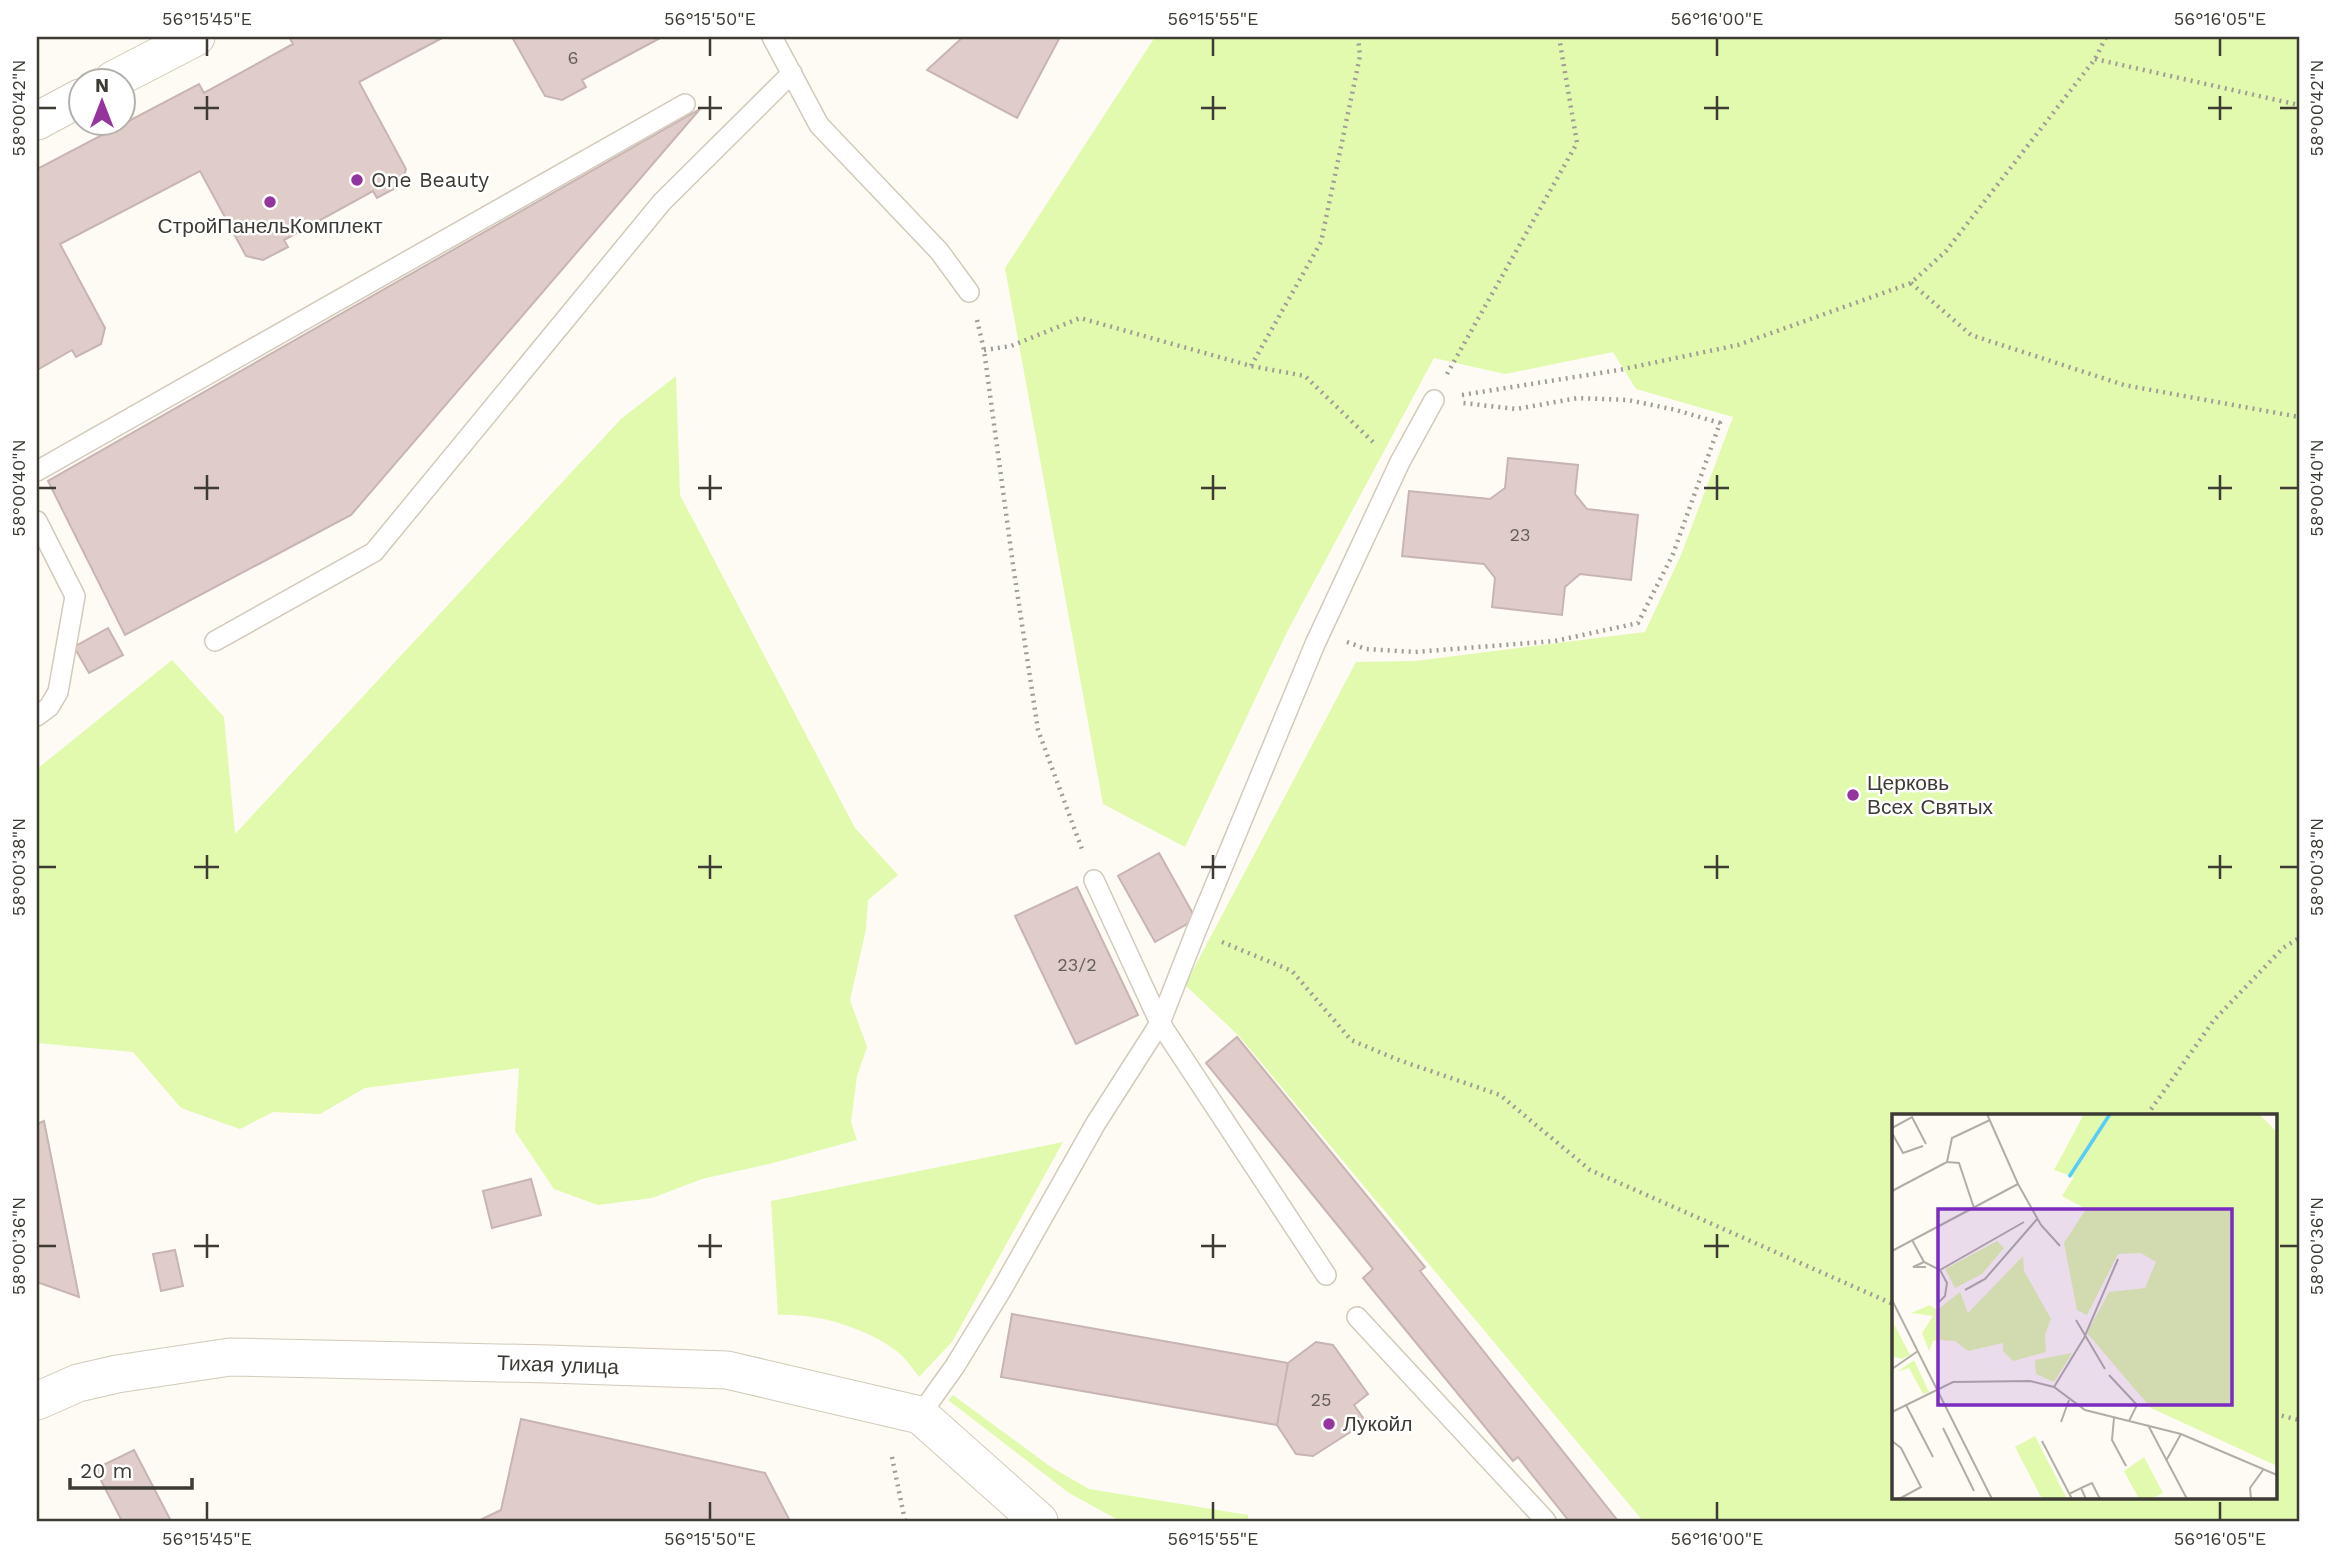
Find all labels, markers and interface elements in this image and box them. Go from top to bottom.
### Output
text: 56°15'45"E [162,8,252,29]
text: 56°15'50"E [664,8,756,29]
text: 56°15'55"E [1167,8,1259,29]
text: 56°16'00"E [1670,8,1764,29]
text: 56°16'05"E [2174,8,2266,29]
house number: 6 [568,47,578,68]
text: 58°00'42"N [8,60,29,156]
text: 58°00'42"N [2306,60,2327,156]
north arrow [66,66,136,136]
text: N [95,74,109,97]
place label: One Beauty [371,167,489,192]
marker: One Beauty [349,172,365,188]
marker: СтройПанельКомплект [262,194,278,210]
place label: СтройПанельКомплект [157,213,383,238]
text: 58°00'40"N [8,439,29,537]
text: 58°00'40"N [2306,439,2327,537]
house number: 23 [1510,524,1531,545]
place label: Церковь Всех Святых [1867,770,1994,819]
marker: Церковь Всех Святых [1845,787,1861,803]
text: 58°00'38"N [8,818,29,916]
text: 58°00'38"N [2306,818,2327,916]
house number: 23/2 [1057,954,1097,975]
inset map [1892,1114,2276,1498]
text: 58°00'36"N [8,1197,29,1295]
text: 58°00'36"N [2306,1197,2327,1295]
street label: Тихая улица [497,1350,620,1379]
house number: 25 [1311,1389,1331,1410]
place label: Лукойл [1343,1411,1413,1436]
marker: Лукойл [1321,1416,1337,1432]
scale bar [70,1446,192,1490]
text: 20 m [80,1458,132,1483]
text: 56°15'45"E [162,1528,252,1549]
text: 56°15'50"E [664,1528,756,1549]
text: 56°15'55"E [1167,1528,1259,1549]
text: 56°16'00"E [1670,1528,1764,1549]
text: 56°16'05"E [2174,1528,2266,1549]

